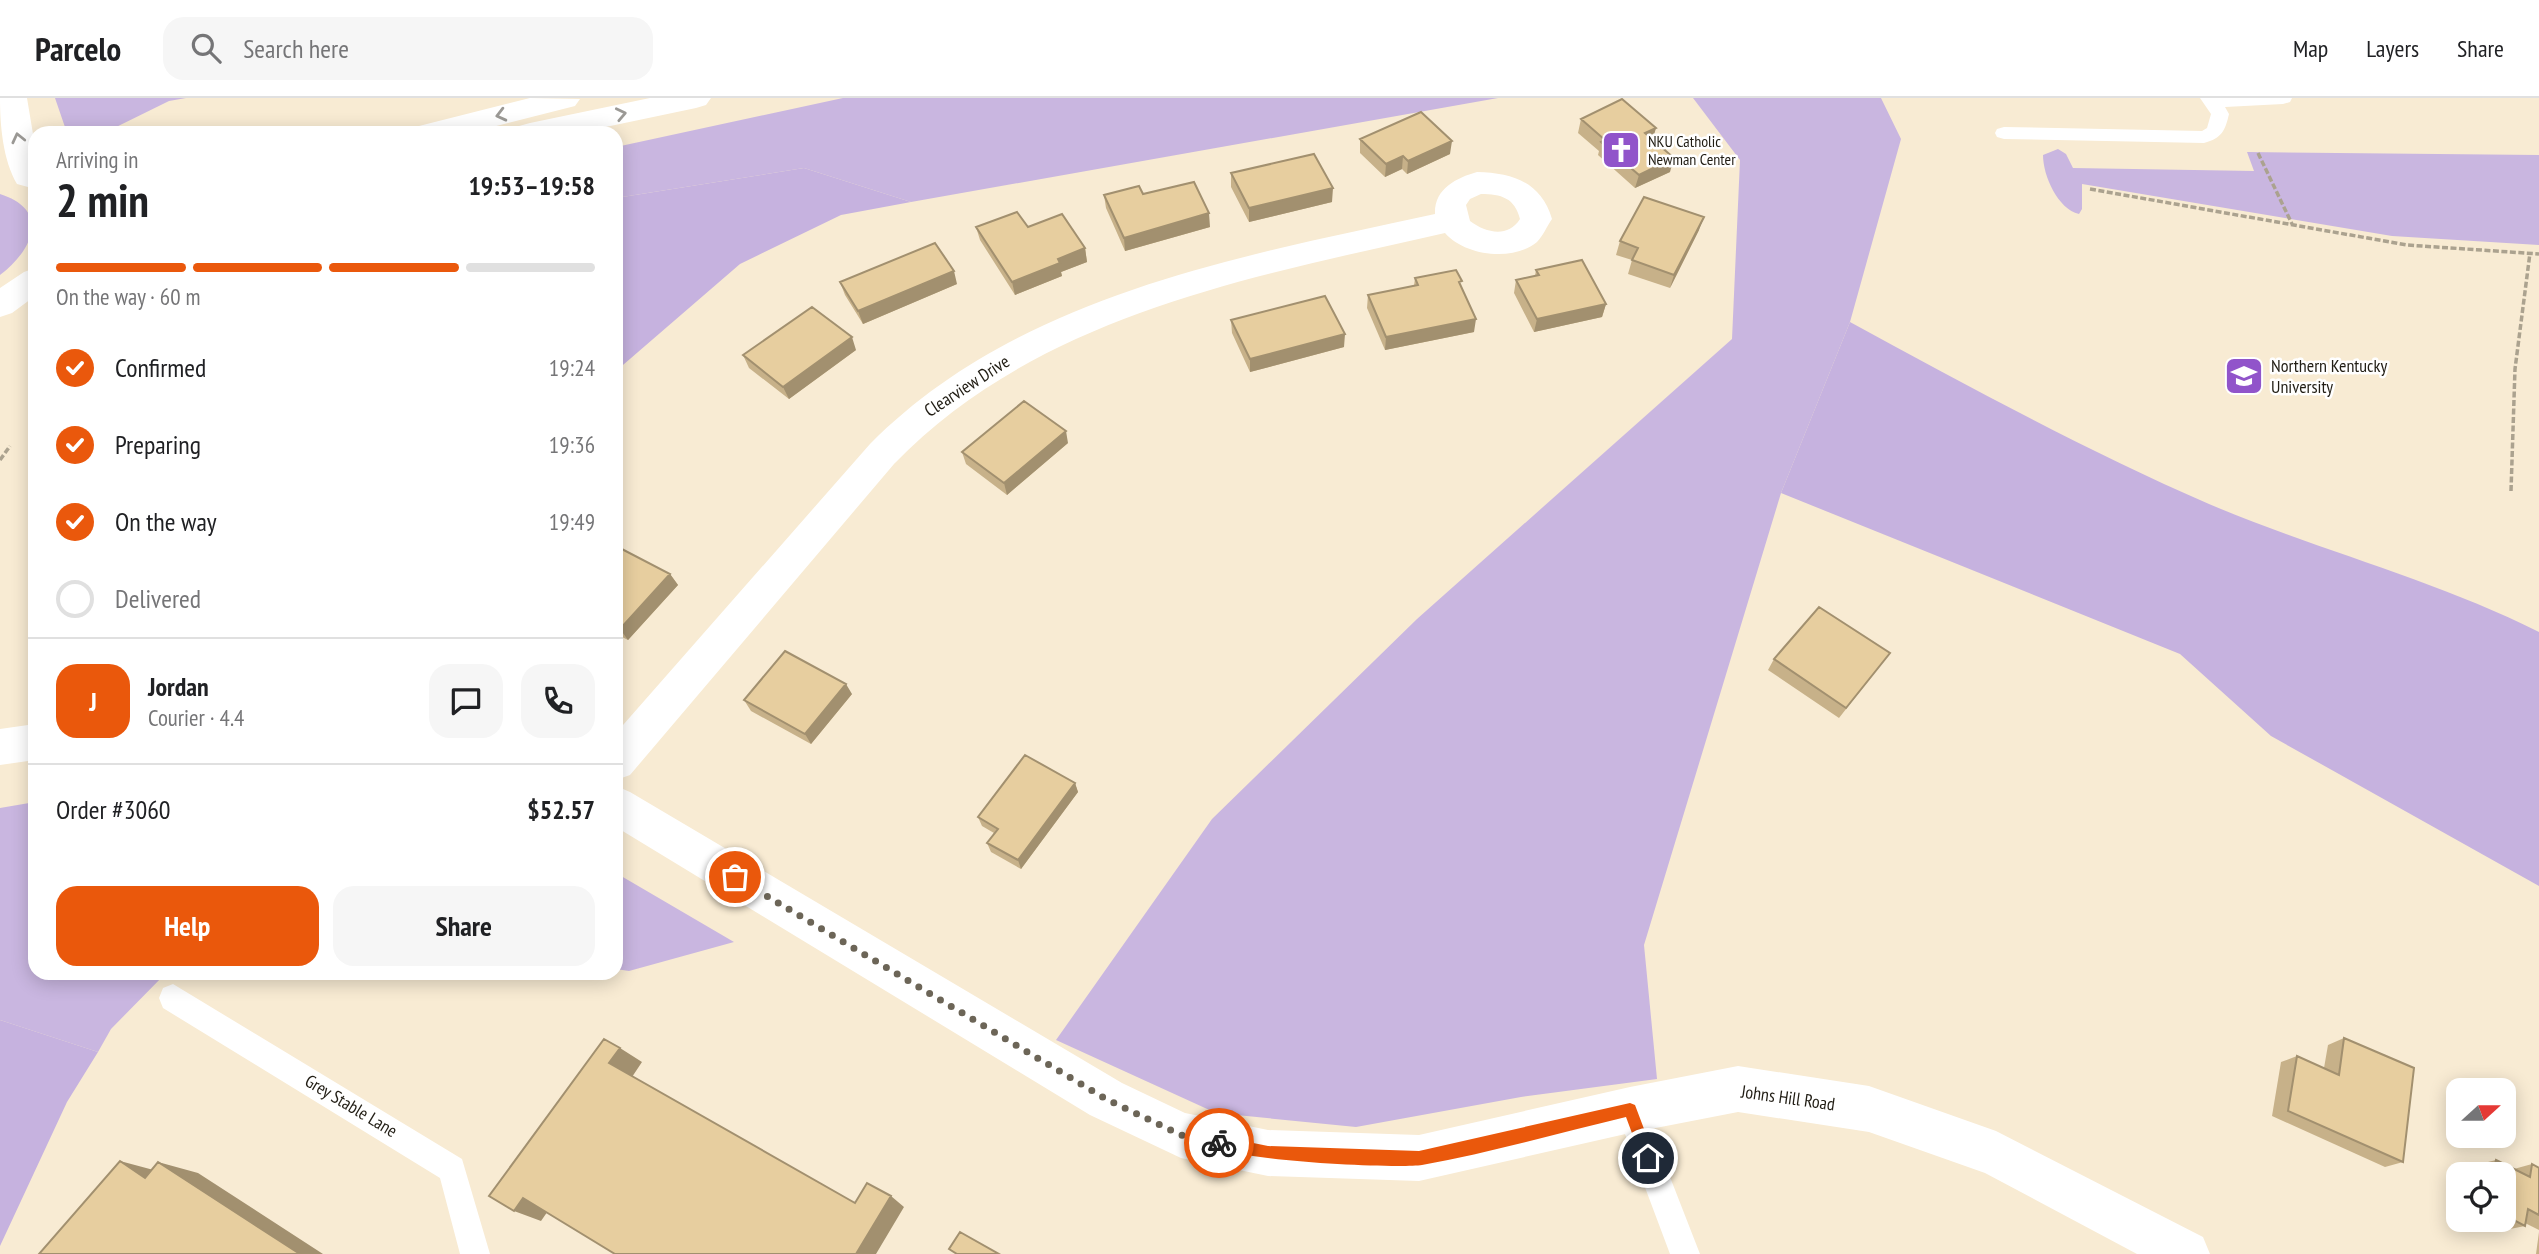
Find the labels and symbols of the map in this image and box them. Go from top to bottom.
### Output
one-way arrow [495,107,507,121]
one-way arrow [615,107,627,122]
church icon: NKU Catholic Newman Center [1600,129,1642,171]
place label: NKU Catholic Newman Center [1648,131,1736,169]
one-way arrow [12,132,26,144]
street label: Clearview Drive [920,350,1014,422]
place label: Northern Kentucky University [2271,354,2387,398]
school or university icon: Northern Kentucky University [2223,355,2265,397]
pin [705,847,765,907]
street label: Grey Stable Lane [301,1069,402,1142]
north arrow [2446,1078,2516,1148]
street label: Johns Hill Road [1739,1079,1836,1115]
courier [1184,1108,1254,1178]
pin [1618,1128,1678,1188]

